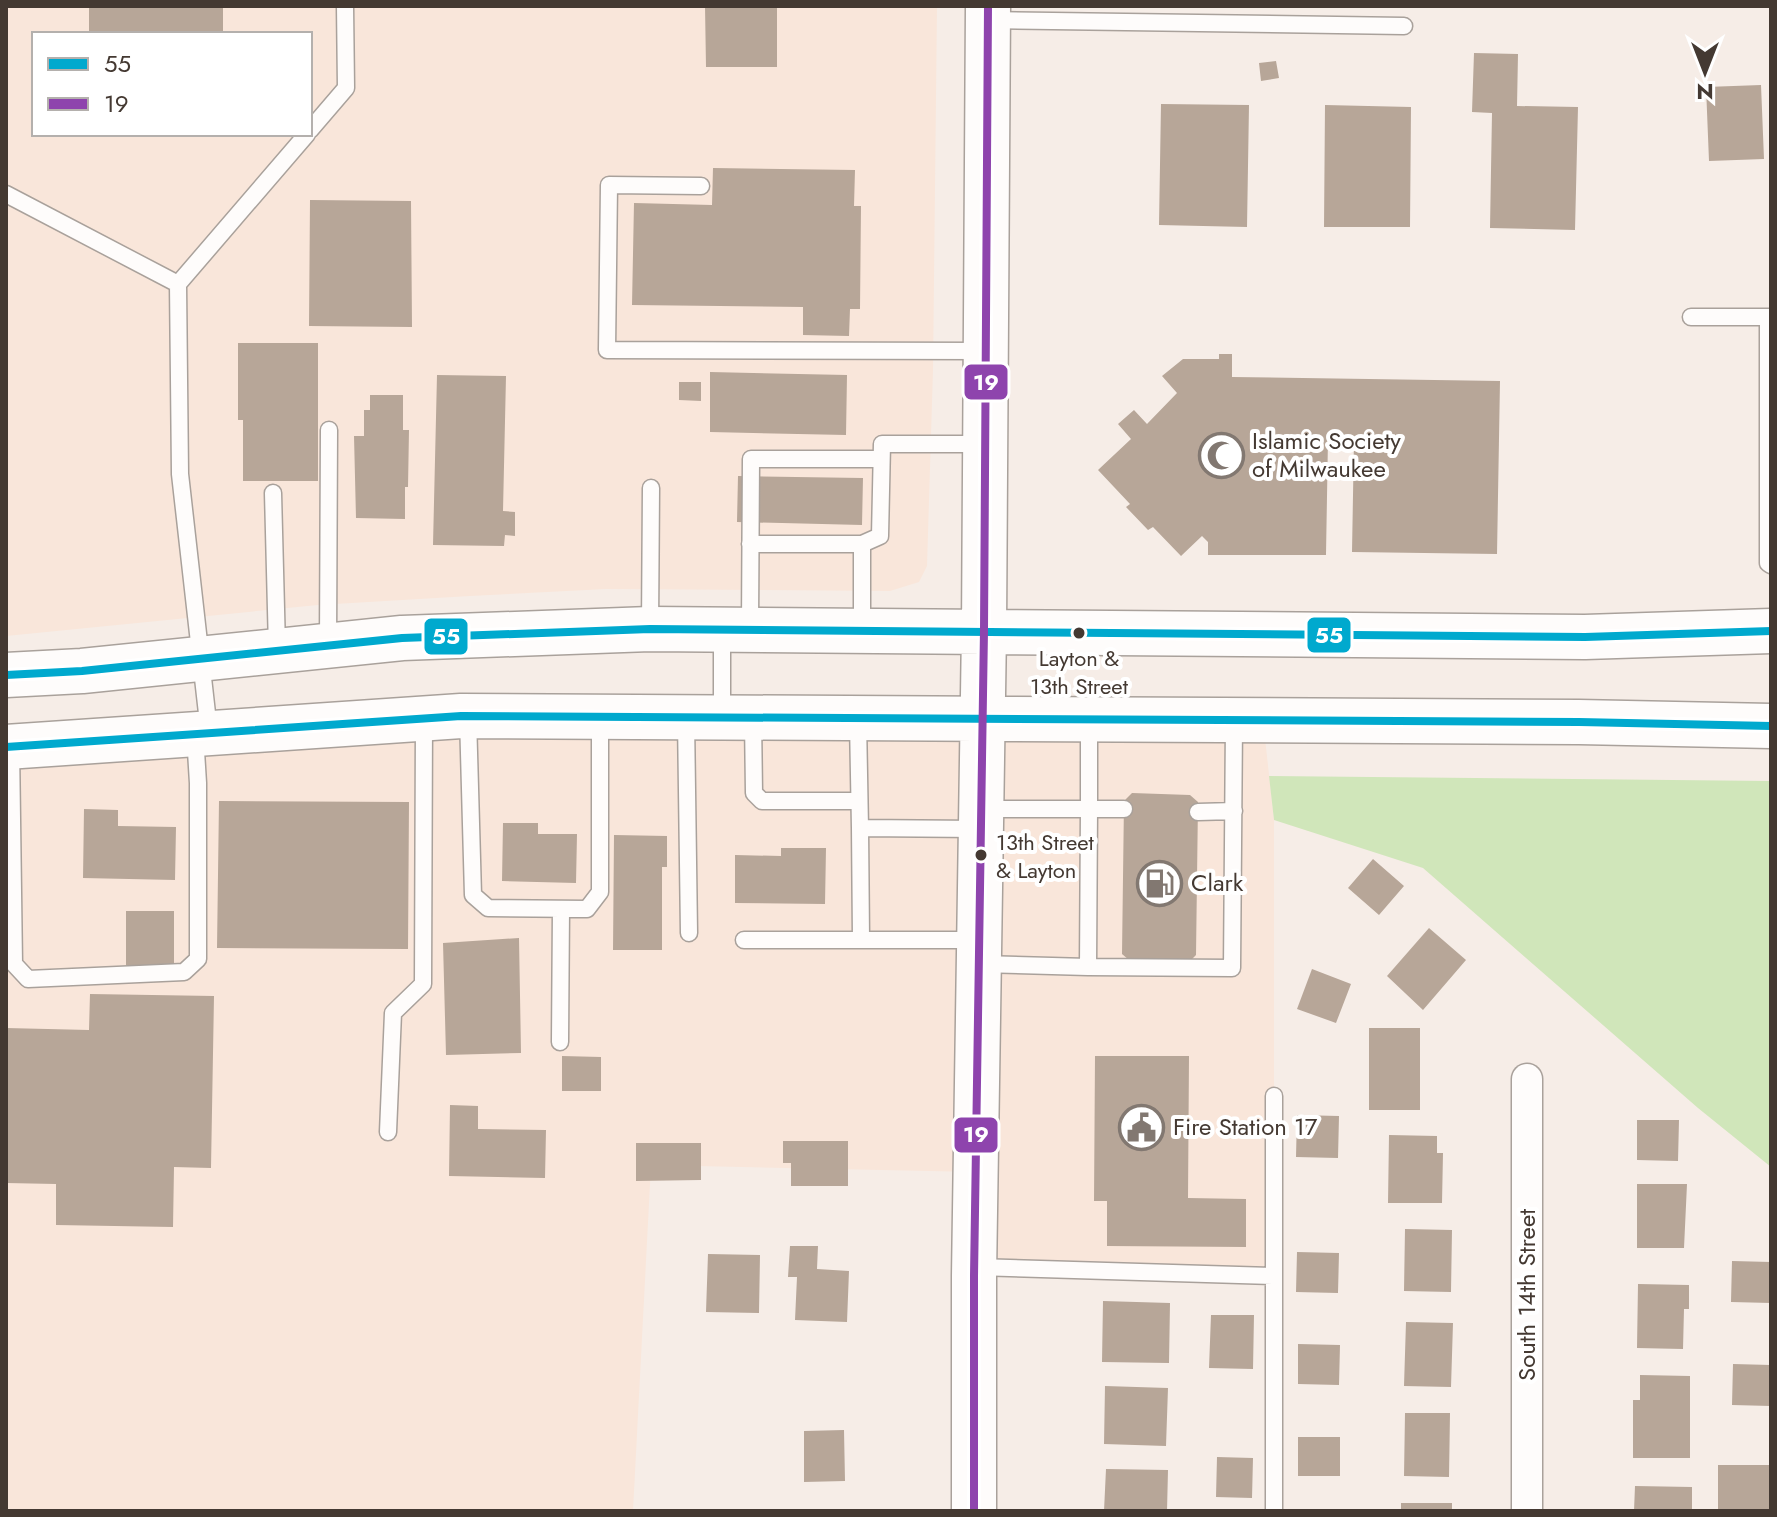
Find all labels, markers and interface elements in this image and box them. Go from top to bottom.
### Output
legend [32,32,312,136]
north arrow [1665,32,1745,112]
text: 55 [104,46,131,81]
text: N [1696,76,1714,108]
text: 19 [104,86,129,121]
line badge: 19 [963,363,1009,401]
text: 19 [973,366,999,398]
place label: Islamic Society of Milwaukee [1252,423,1401,486]
mosque icon: Islamic Society of Milwaukee [1197,431,1245,479]
line badge: 55 [1306,616,1352,654]
line badge: 55 [423,617,469,656]
text: 55 [1315,619,1343,651]
text: 55 [432,620,460,652]
marker: Layton & 13th Street [1071,625,1087,641]
place label: Layton & 13th Street [1030,642,1129,702]
place label: 13th Street & Layton [996,826,1095,886]
marker: 13th Street & Layton [973,847,989,863]
fuel station icon: Clark [1136,859,1184,907]
place label: Clark [1191,865,1244,900]
public building icon: Fire Station 17 [1118,1103,1166,1151]
place label: Fire Station 17 [1173,1109,1318,1144]
line badge: 19 [953,1116,999,1154]
text: 19 [963,1118,989,1150]
street label: South 14th Street [1509,1209,1544,1381]

